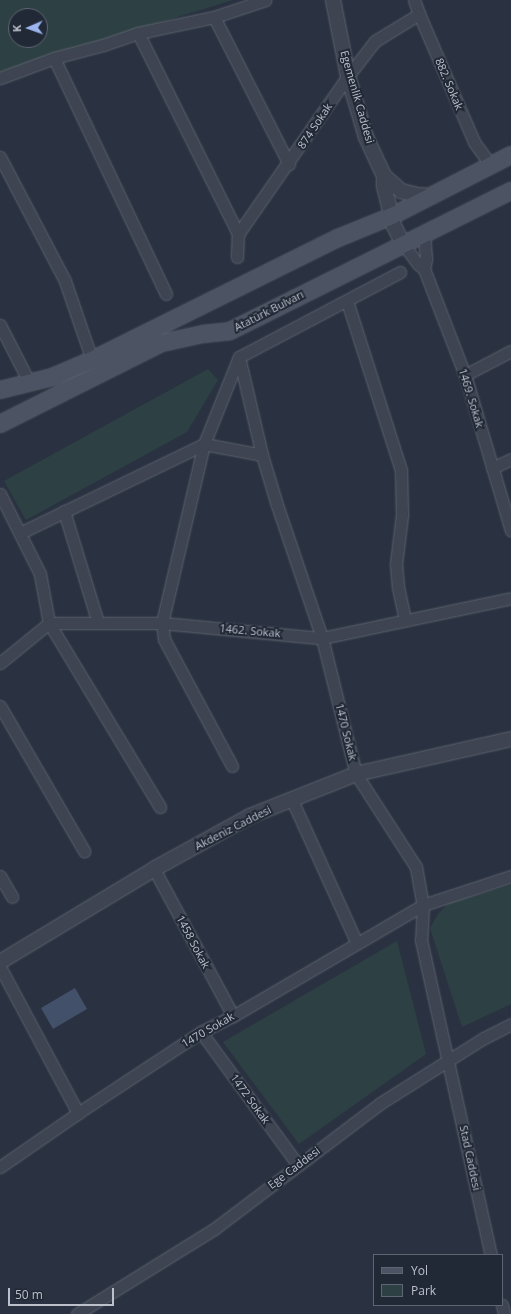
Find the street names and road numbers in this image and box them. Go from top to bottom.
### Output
street label: Egemenlik Caddesi [337,49,377,145]
street label: 882. Sokak [432,56,466,112]
street label: 874 Sokak [295,101,335,151]
street label: Atatürk Bulvarı [232,288,306,334]
street label: 1469. Sokak [456,367,486,429]
street label: 1462. Sokak [219,622,281,640]
street label: 1470 Sokak [333,702,359,762]
street label: Akdeniz Caddesi [193,803,273,853]
street label: 1458 Sokak [173,913,213,971]
street label: 1470 Sokak [179,1010,237,1050]
street label: 1472 Sokak [228,1072,272,1126]
street label: Stad Caddesi [457,1124,483,1192]
street label: Ege Caddesi [265,1144,323,1192]

